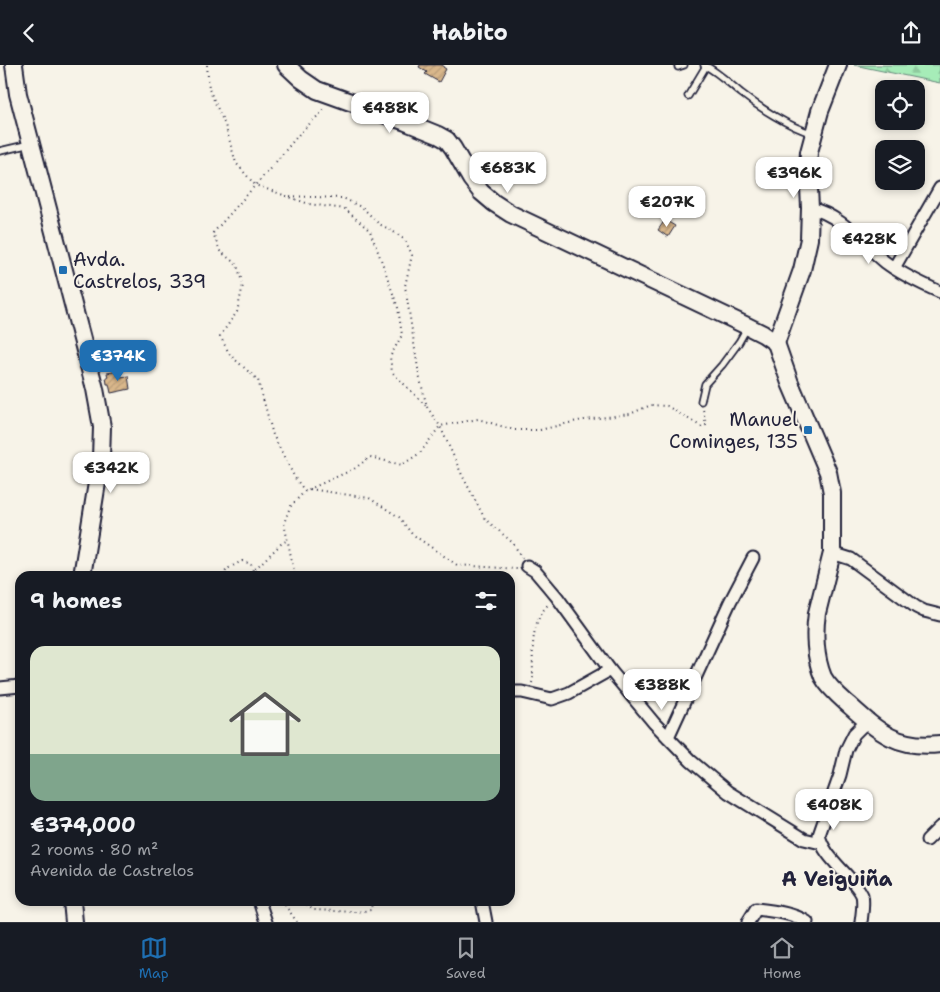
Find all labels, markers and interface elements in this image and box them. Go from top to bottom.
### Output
text: Habito [432,18,508,47]
icon: back [15,19,43,47]
icon: share [897,19,925,47]
map controls [875,80,925,190]
button: locate [875,80,925,130]
pin: €488K [355,92,425,134]
text: €488K [362,97,418,118]
button: layers [875,140,925,190]
pin: €683K [473,151,543,194]
text: €683K [480,157,536,178]
pin: €396K [759,157,829,199]
text: €396K [766,162,822,183]
pin: €207K [632,185,702,228]
text: €207K [639,191,695,212]
pin: €428K [834,223,904,265]
text: €428K [842,228,896,249]
place label: Avda. Castrelos, 339 [73,247,206,294]
marker: Avda. Castrelos, 339 [57,264,69,276]
pin: €374K [83,339,153,382]
text: €374K [91,345,145,366]
place label: Manuel Cominges, 135 [669,407,798,454]
marker: Manuel Cominges, 135 [802,424,814,436]
pin: €342K [76,451,146,494]
text: €342K [84,457,138,478]
text: 9 homes [30,587,122,615]
icon: filters [472,587,500,615]
pin: €388K [627,669,697,711]
text: €388K [634,674,690,695]
icon: home [220,679,310,769]
pin: €408K [799,789,869,831]
text: €408K [806,794,862,815]
text: €374,000 [30,811,136,839]
text: 2 rooms · 80 m² [30,839,158,860]
text: Avenida de Castrelos [30,860,194,881]
district label: A Veiguiña [782,866,893,892]
tab: Map [139,934,169,982]
tab: Saved [446,934,486,982]
tab: Home [763,934,801,982]

